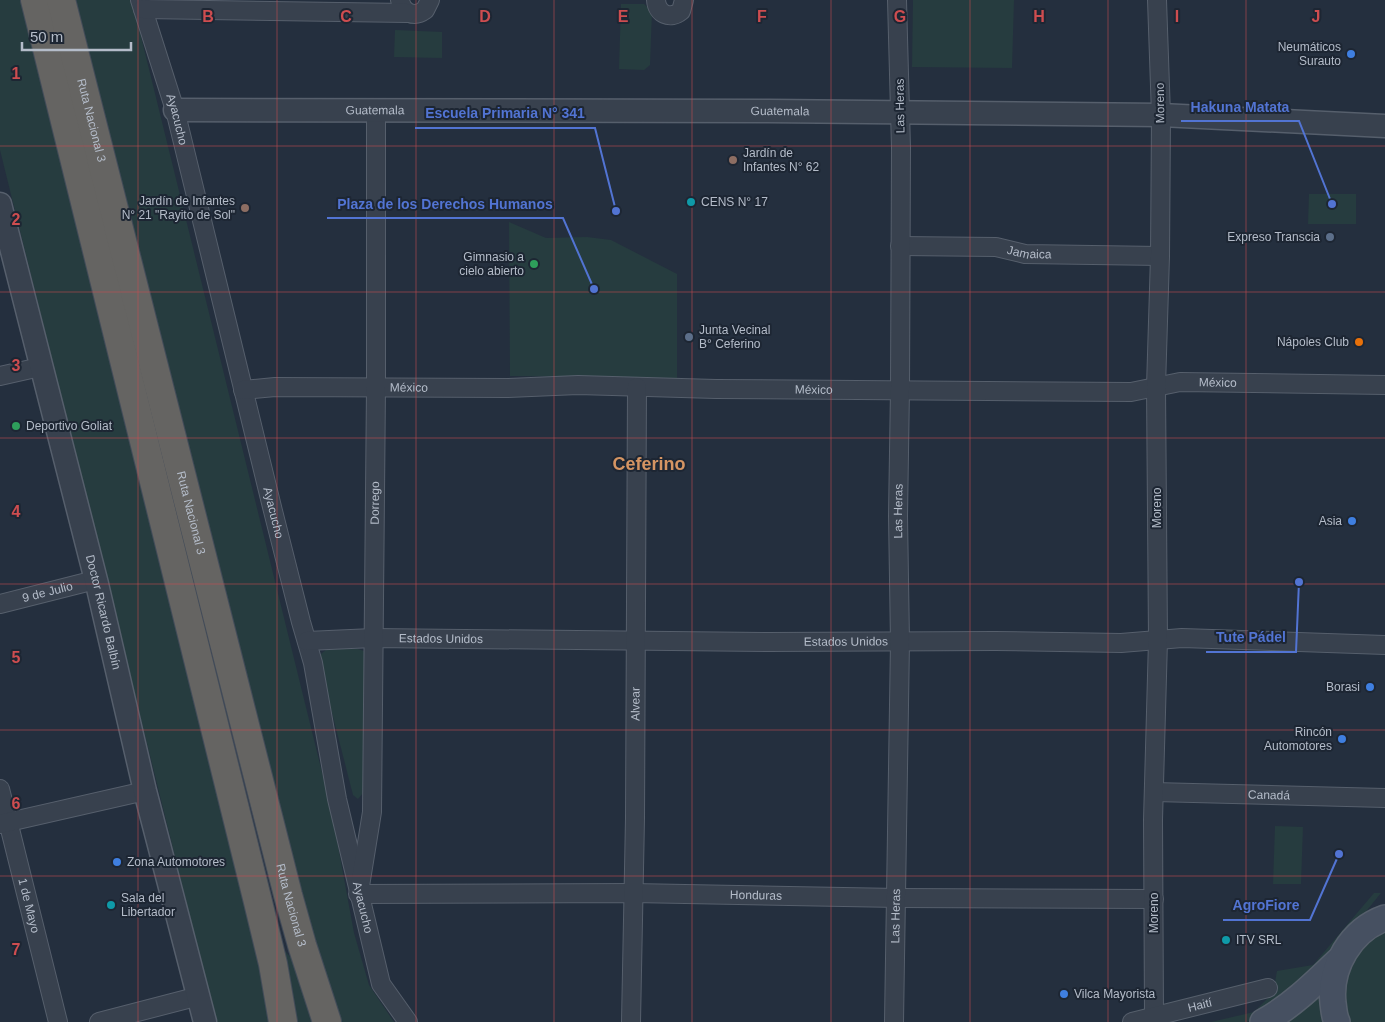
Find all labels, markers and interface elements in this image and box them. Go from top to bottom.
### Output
text: B [202,8,214,25]
text: C [340,8,352,25]
text: D [479,8,491,25]
text: E [618,8,629,25]
text: F [757,8,767,25]
text: G [894,8,906,25]
text: H [1033,8,1045,25]
text: I [1175,8,1179,25]
text: J [1312,8,1320,25]
scale bar [22,20,131,52]
text: 50 m [30,28,63,45]
place label: Neumáticos Surauto [1278,40,1341,68]
marker: Neumáticos Surauto [1345,48,1357,60]
text: 1 [12,65,21,82]
street label: Ruta Nacional 3 [74,77,109,164]
street label: Las Heras [893,79,907,133]
street label: Moreno [1153,82,1167,123]
street label: Ayacucho [163,92,190,147]
callout: Hakuna Matata [1181,92,1299,121]
callout: Escuela Primaria N° 341 [415,99,595,128]
text: Hakuna Matata [1191,99,1290,115]
street label: Guatemala [346,103,405,117]
street label: Guatemala [751,104,810,118]
text: Escuela Primaria N° 341 [425,105,585,121]
place label: Jardín de Infantes N° 62 [743,146,820,174]
marker: Jardín de Infantes N° 62 [727,154,739,166]
callout: Plaza de los Derechos Humanos [327,189,563,218]
place label: Jardín de Infantes N° 21 "Rayito de Sol" [122,194,235,222]
place label: CENS N° 17 [701,195,768,209]
text: Plaza de los Derechos Humanos [337,196,553,212]
marker: CENS N° 17 [685,196,697,208]
marker: Jardín de Infantes N° 21 "Rayito de Sol" [239,202,251,214]
text: 2 [12,211,21,228]
place label: Expreso Transcia [1227,230,1320,244]
marker: Expreso Transcia [1324,231,1336,243]
street label: Jamaica [1006,243,1052,262]
place label: Gimnasio a cielo abierto [459,250,524,278]
marker: Gimnasio a cielo abierto [528,258,540,270]
place label: Junta Vecinal B° Ceferino [699,323,770,351]
marker: Junta Vecinal B° Ceferino [683,331,695,343]
place label: Nápoles Club [1277,335,1349,349]
marker: Nápoles Club [1353,336,1365,348]
text: 3 [12,357,21,374]
street label: México [1199,375,1237,390]
street label: México [390,380,428,395]
street label: México [795,383,833,397]
place label: Deportivo Goliat [26,419,113,433]
marker: Deportivo Goliat [10,420,22,432]
district label: Ceferino [612,454,686,474]
street label: Ruta Nacional 3 [174,470,208,556]
street label: Dorrego [368,481,382,525]
street label: Las Heras [891,484,906,539]
street label: Ayacucho [260,486,287,540]
street label: Moreno [1150,487,1164,528]
text: 4 [12,503,21,520]
place label: Asia [1319,514,1342,528]
marker: Asia [1346,515,1358,527]
street label: Doctor Ricardo Balbín [83,553,124,671]
street label: 9 de Julio [21,579,74,605]
callout: Tute Pádel [1206,623,1296,652]
text: Tute Pádel [1216,629,1286,645]
street label: Estados Unidos [399,631,483,646]
street label: Estados Unidos [804,634,888,649]
text: 5 [12,649,21,666]
place label: Borasi [1326,680,1360,694]
marker: Borasi [1364,681,1376,693]
street label: Alvear [628,687,643,721]
place label: Rincón Automotores [1264,725,1332,753]
marker: Rincón Automotores [1336,733,1348,745]
street label: Canadá [1248,787,1291,803]
text: 6 [12,795,21,812]
place label: Zona Automotores [127,855,225,869]
marker: Zona Automotores [111,856,123,868]
street label: Ruta Nacional 3 [273,862,309,949]
street label: 1 de Mayo [15,877,43,935]
street label: Ayacucho [350,880,376,935]
street label: Honduras [730,888,782,903]
street label: Las Heras [888,889,903,944]
place label: Sala del Libertador [121,891,175,919]
callout: AgroFiore [1223,891,1310,920]
street label: Moreno [1147,892,1161,933]
text: AgroFiore [1233,897,1300,913]
marker: Sala del Libertador [105,899,117,911]
place label: ITV SRL [1236,933,1282,947]
marker: ITV SRL [1220,934,1232,946]
text: 7 [12,941,21,958]
place label: Vilca Mayorista [1074,987,1155,1001]
marker: Vilca Mayorista [1058,988,1070,1000]
street label: Haití [1186,995,1214,1015]

